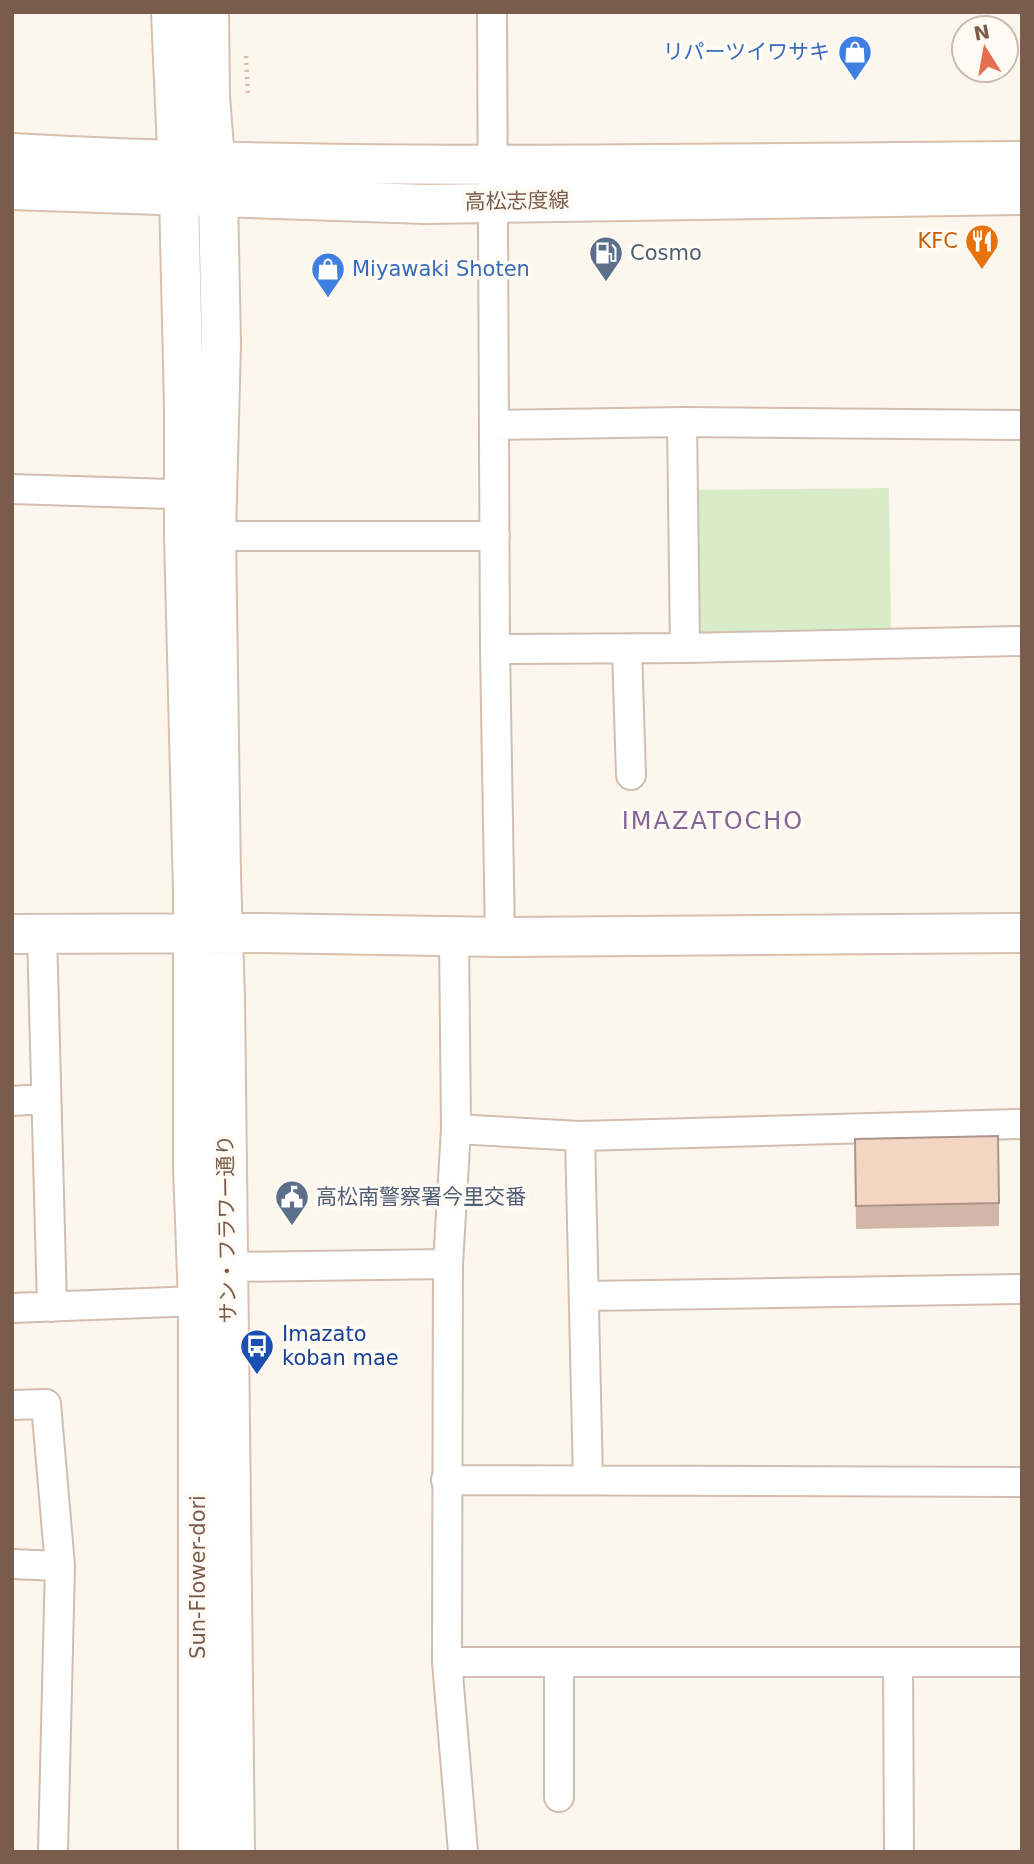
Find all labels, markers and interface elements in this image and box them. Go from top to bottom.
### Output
north arrow [950,14,1020,84]
text: N [972,20,992,45]
shop icon: リパーツイワサキ [836,33,874,82]
place label: リパーツイワサキ [662,40,830,64]
street label: 高松志度線 [464,188,570,214]
restaurant icon: KFC [963,222,1001,271]
place label: KFC [917,229,958,253]
fuel station icon: Cosmo [587,234,625,283]
place label: Cosmo [630,241,702,265]
shop icon: Miyawaki Shoten [309,250,347,299]
place label: Miyawaki Shoten [352,257,530,281]
district label: IMAZATOCHO [622,807,804,835]
street label: サン・フラワー通り [213,1134,241,1324]
public building icon: 高松南警察署今里交番 [273,1178,311,1227]
place label: 高松南警察署今里交番 [316,1185,526,1209]
place label: Imazato koban mae [282,1322,399,1370]
bus stop icon: Imazato koban mae [238,1327,276,1376]
street label: Sun-Flower-dori [186,1495,210,1659]

